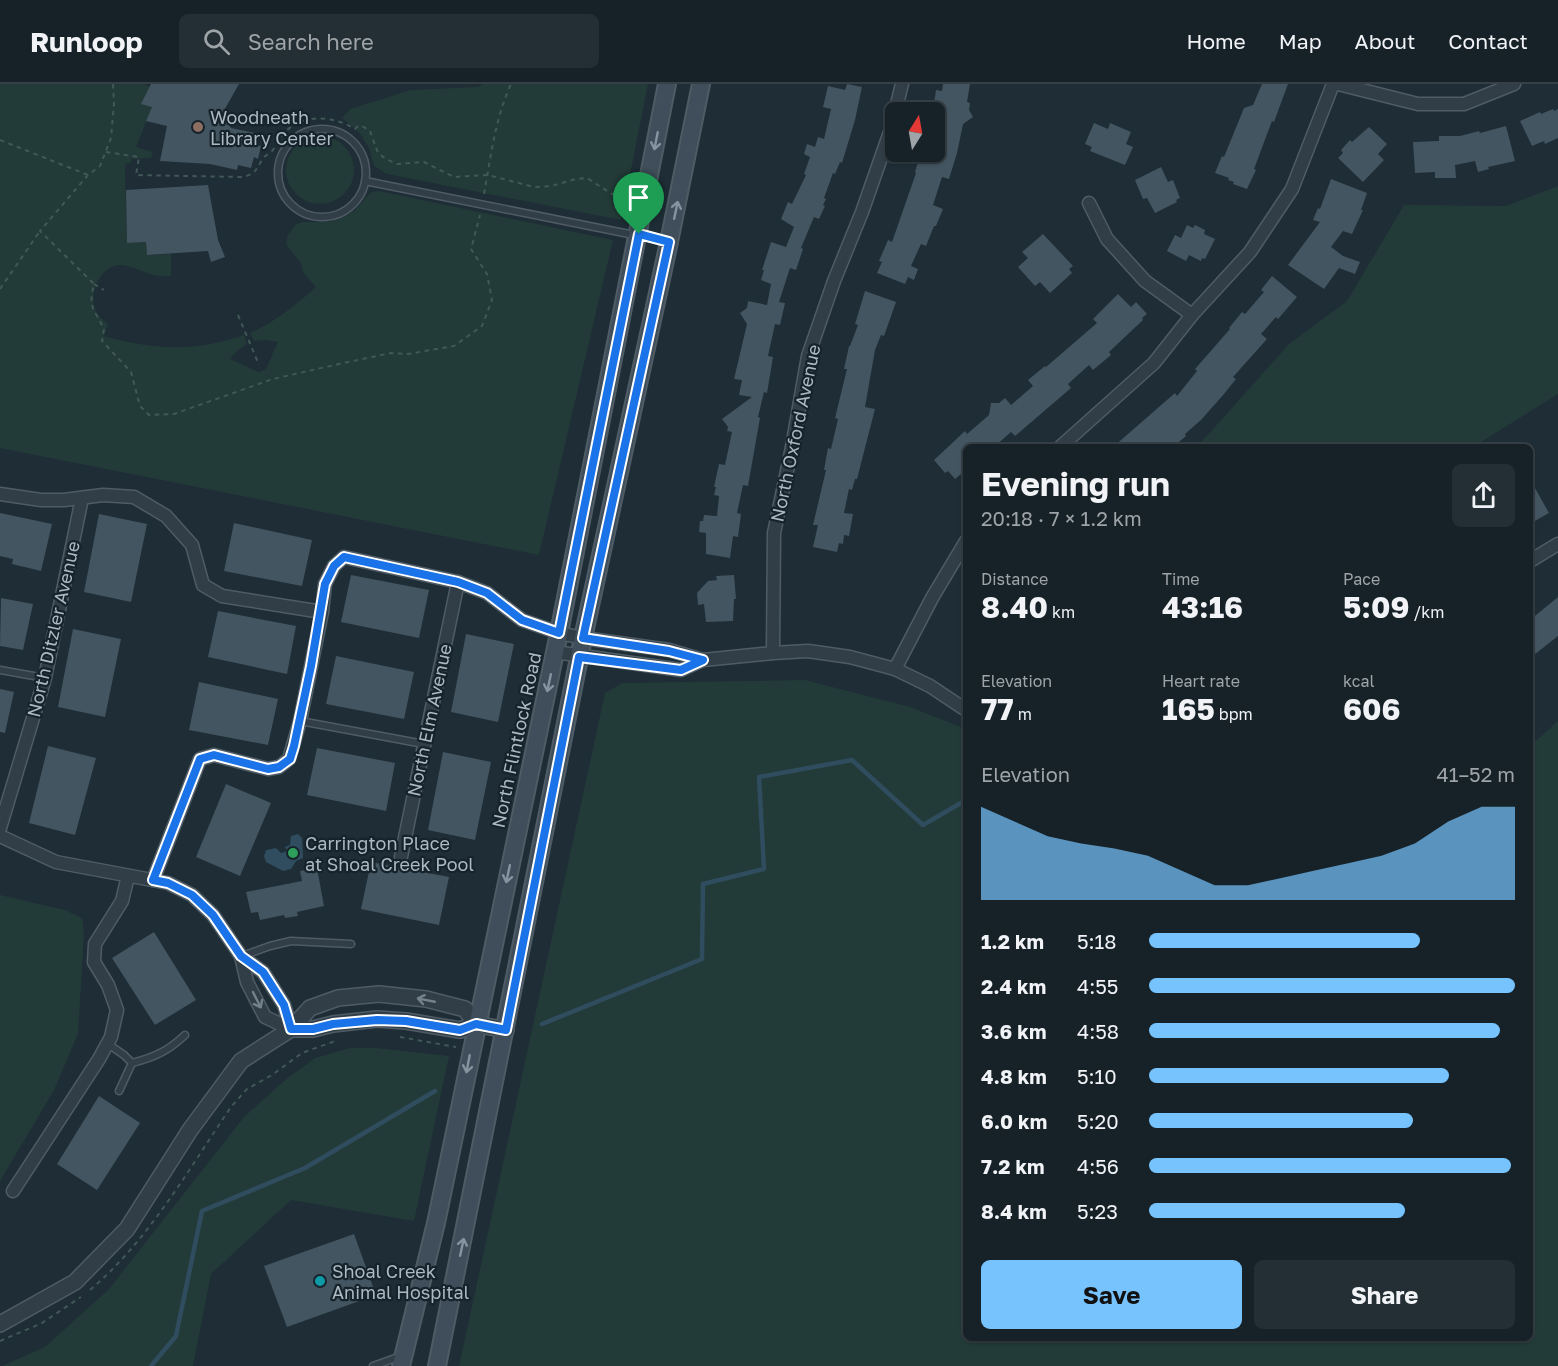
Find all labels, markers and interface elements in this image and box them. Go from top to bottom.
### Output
search box [179,14,599,68]
text: Runloop [30,25,143,58]
icon: search [200,25,233,58]
text: Search here [248,28,374,55]
text: Home [1186,28,1246,54]
text: Map [1279,28,1322,54]
text: About [1355,28,1415,54]
text: Contact [1448,28,1528,54]
north arrow [885,102,945,162]
map controls [885,102,945,162]
place label: Woodneath Library Center [210,106,334,149]
marker: Woodneath Library Center [191,120,205,134]
one-way arrow [650,131,661,151]
pin [613,172,664,234]
icon: arrive [622,181,655,214]
one-way arrow [671,201,682,220]
street label: North Oxford Avenue [765,342,825,524]
text: Evening run [981,464,1170,503]
button: share [1452,464,1515,527]
text: 20:18 · 7 × 1.2 km [981,506,1142,530]
street label: North Ditzler Avenue [22,539,84,719]
text: Distance [981,569,1048,589]
text: Time [1162,569,1200,589]
text: Pace [1343,569,1380,589]
text: 8.40 [981,589,1048,625]
text: 43:16 [1162,589,1243,625]
text: 5:09 [1343,589,1409,625]
text: km [1048,602,1075,622]
text: /km [1409,602,1444,622]
street label: North Elm Avenue [402,642,456,798]
street label: North Flintlock Road [487,650,545,830]
text: Elevation [981,671,1052,691]
text: Heart rate [1162,671,1240,691]
text: kcal [1343,671,1375,691]
one-way arrow [542,673,554,692]
text: 77 [981,691,1014,727]
text: 165 [1162,691,1215,727]
text: 606 [1343,691,1401,727]
text: m [1014,704,1032,724]
text: bpm [1215,704,1253,724]
text: Elevation [981,762,1070,786]
text: 41–52 m [1437,762,1515,786]
place label: Carrington Place at Shoal Creek Pool [305,832,474,875]
marker: Carrington Place at Shoal Creek Pool [286,846,300,860]
one-way arrow [502,863,513,883]
text: 1.2 km [981,929,1044,953]
text: 5:18 [1077,929,1117,953]
text: 2.4 km [981,974,1046,998]
text: 4:55 [1077,974,1118,998]
one-way arrow [251,991,263,1009]
one-way arrow [416,994,436,1005]
text: 3.6 km [981,1019,1046,1043]
text: 4:58 [1077,1019,1119,1043]
one-way arrow [462,1054,473,1074]
text: 4.8 km [981,1064,1047,1088]
text: 5:10 [1077,1064,1117,1088]
text: 6.0 km [981,1109,1047,1133]
text: 5:20 [1077,1109,1119,1133]
text: 7.2 km [981,1154,1045,1178]
text: 4:56 [1077,1154,1119,1178]
text: 8.4 km [981,1199,1047,1223]
text: 5:23 [1077,1199,1118,1223]
one-way arrow [457,1238,468,1257]
place label: Shoal Creek Animal Hospital [332,1260,470,1303]
button: Save [981,1260,1242,1329]
button: Share [1254,1260,1515,1329]
marker: Shoal Creek Animal Hospital [313,1274,327,1288]

